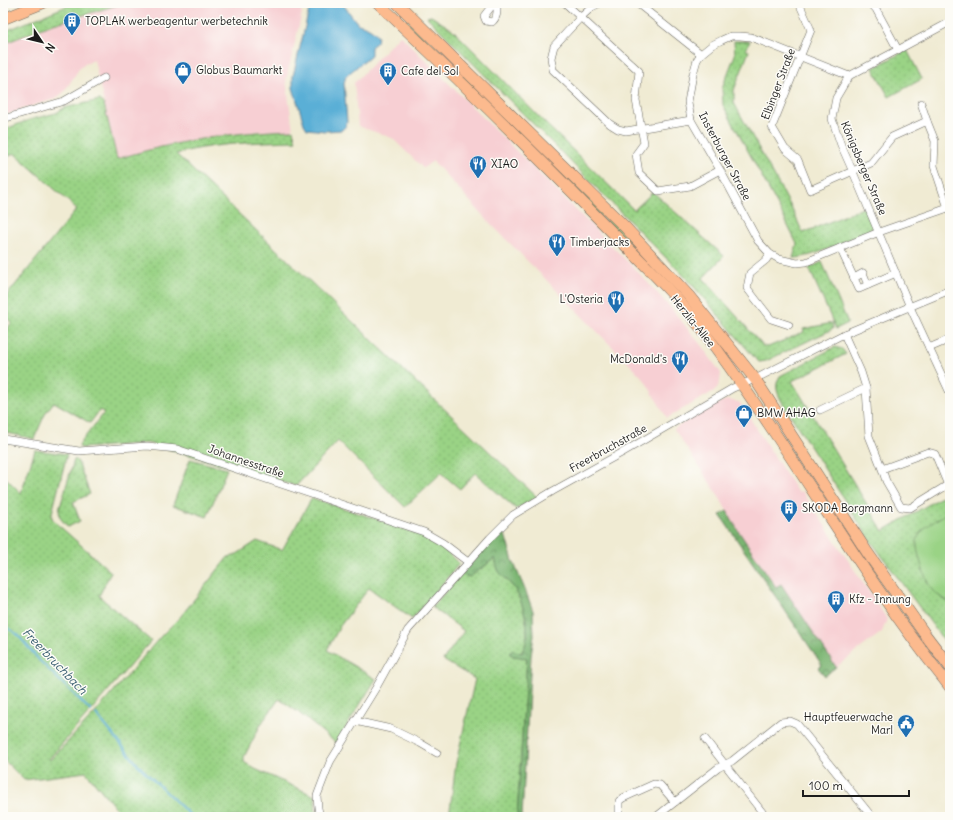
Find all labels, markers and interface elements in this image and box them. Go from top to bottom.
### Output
building icon: TOPLAK werbeagentur werbetechnik [62,11,82,36]
place label: TOPLAK werbeagentur werbetechnik [85,14,268,28]
north arrow [22,22,62,62]
text: N [42,41,58,55]
street label: Elbinger Straße [758,46,798,122]
shop icon: Globus Baumarkt [173,60,193,85]
building icon: Cafe del Sol [378,61,398,86]
place label: Globus Baumarkt [196,63,283,77]
place label: Cafe del Sol [401,64,459,78]
street label: Insterburger Straße [696,109,754,203]
street label: Königsberger Straße [838,119,890,217]
restaurant icon: XIAO [468,154,488,179]
place label: XIAO [491,157,518,171]
restaurant icon: Timberjacks [547,232,567,257]
place label: Timberjacks [570,235,629,249]
restaurant icon: L'Osteria [606,289,626,314]
place label: L'Osteria [560,292,603,306]
street label: Herzlia-Allee [668,292,718,350]
restaurant icon: McDonald's [670,349,690,374]
place label: McDonald's [610,352,667,366]
shop icon: BMW AHAG [734,403,754,428]
place label: BMW AHAG [757,406,816,420]
street label: Freerbruchstraße [567,421,649,475]
street label: Johannesstraße [206,441,286,481]
building icon: SKODA Borgmann [779,498,799,523]
place label: SKODA Borgmann [802,501,893,515]
building icon: Kfz - Innung [826,589,846,614]
place label: Kfz - Innung [849,592,911,606]
water label: Freerbruchbach [20,625,91,698]
place label: Hauptfeuerwache Marl [804,710,893,737]
public building icon: Hauptfeuerwache Marl [896,713,916,738]
scale bar [803,772,909,798]
text: 100 m [809,778,843,793]

